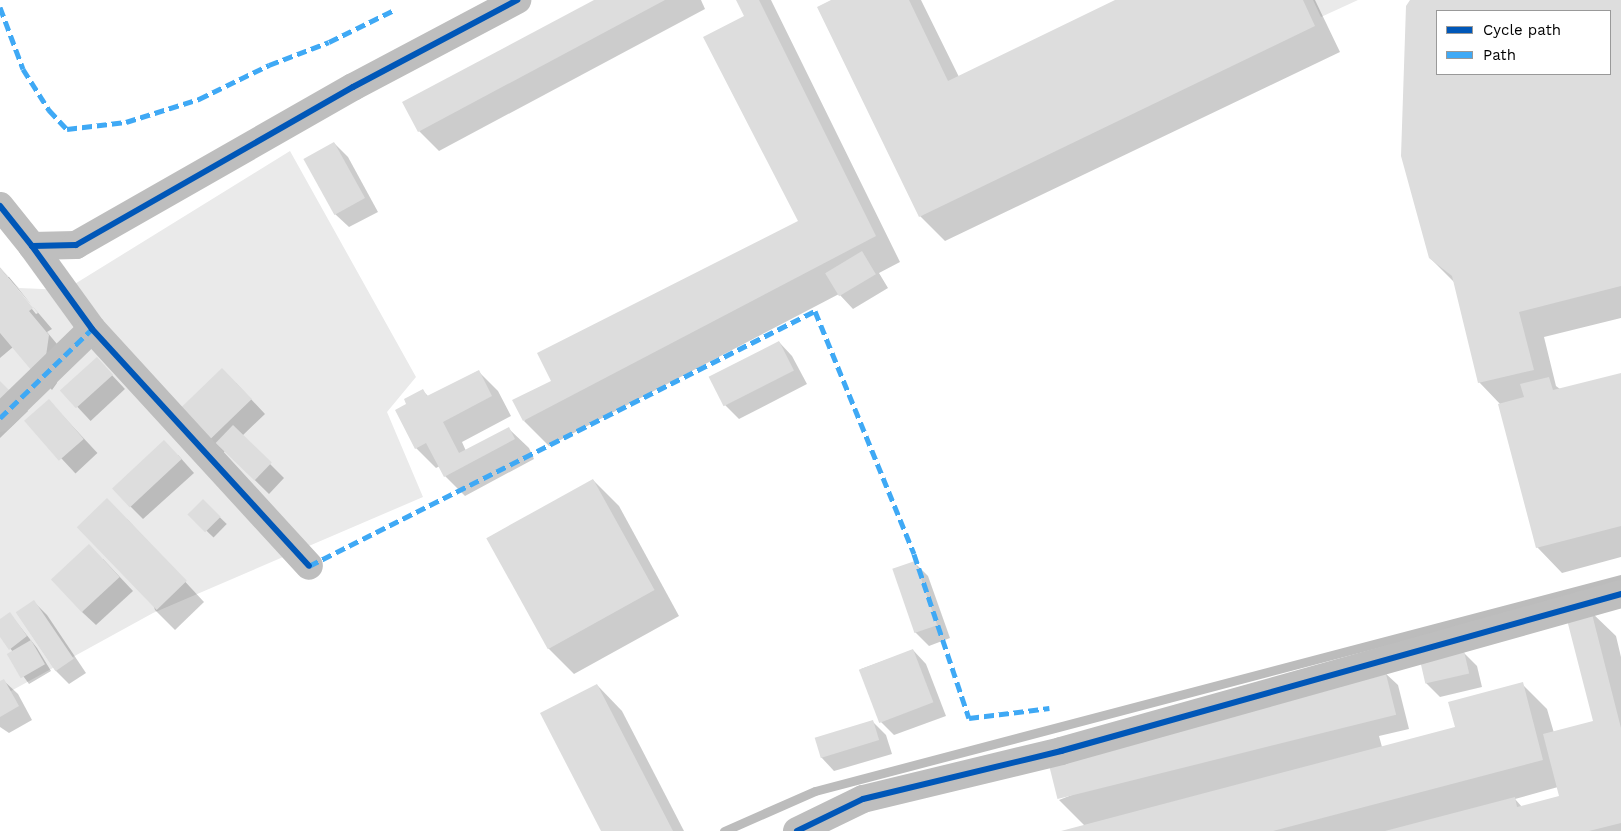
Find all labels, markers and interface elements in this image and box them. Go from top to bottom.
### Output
legend [1436,10,1611,75]
text: Cycle path [1483,21,1561,39]
text: Path [1483,46,1516,64]

